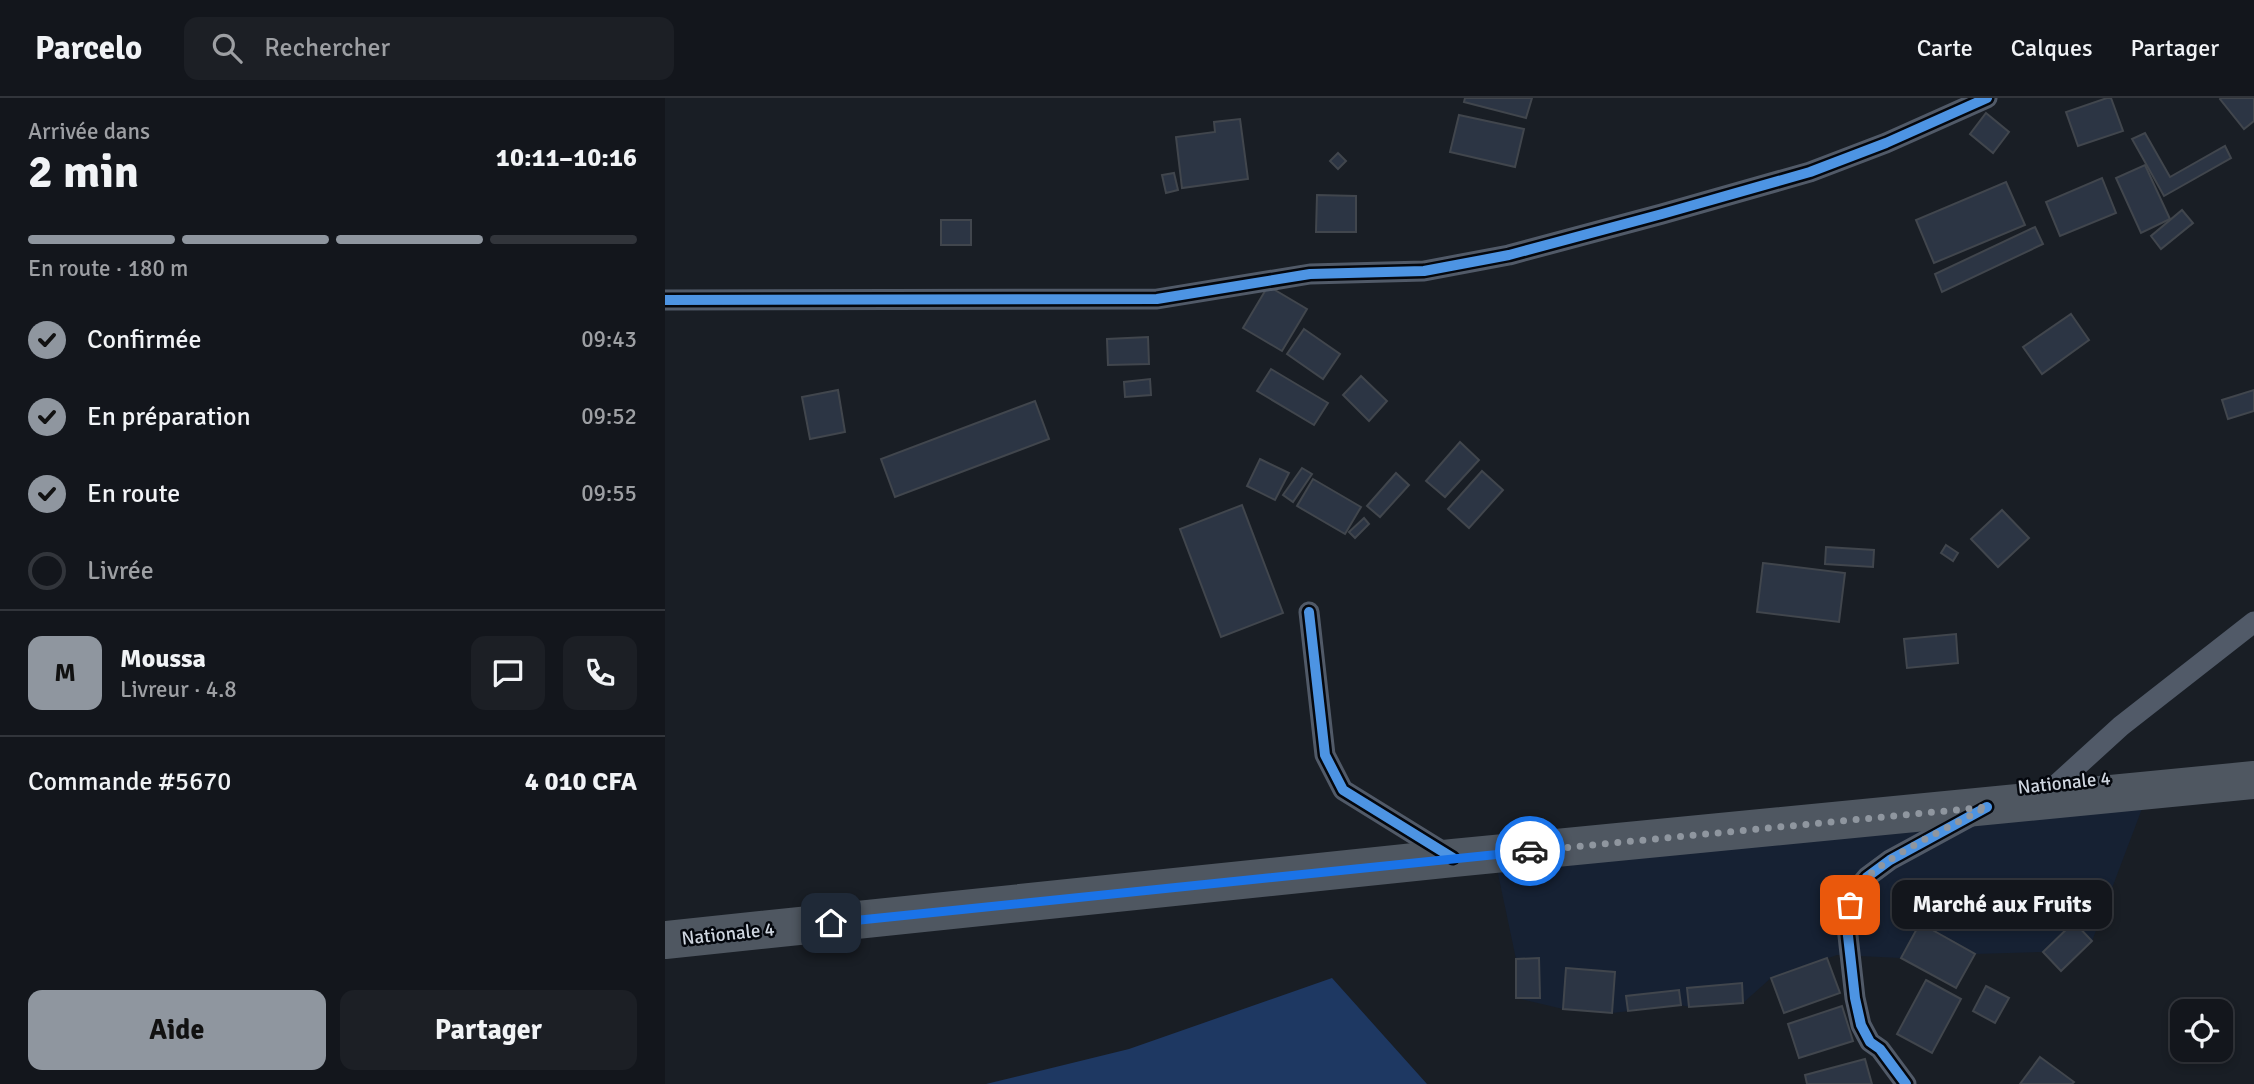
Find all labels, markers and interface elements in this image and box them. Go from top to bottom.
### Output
search box [184,17,674,80]
text: Parcelo [35,28,142,69]
icon: search [208,29,246,67]
text: Rechercher [264,32,390,64]
text: Carte [1917,33,1973,63]
text: Calques [2011,33,2092,63]
text: Partager [2130,33,2219,63]
text: Arrivée dans [28,117,150,146]
text: 10:11–10:16 [496,142,637,174]
text: 2 min [28,144,139,200]
text: En route · 180 m [28,254,188,283]
icon: check [28,321,66,359]
text: Confirmée [87,324,202,356]
text: 09:43 [581,325,637,354]
icon: check [28,398,66,436]
text: En préparation [87,401,251,433]
text: 09:52 [581,402,637,431]
icon: check [28,475,66,513]
text: En route [87,478,180,510]
text: 09:55 [581,479,637,508]
text: Livrée [87,555,154,587]
button: chat [471,636,545,710]
button: phone [563,636,637,710]
text: Moussa [120,643,206,675]
text: M [54,657,76,689]
text: Livreur · 4.8 [120,675,237,704]
text: Commande #5670 [28,766,231,798]
text: 4 010 CFA [525,766,637,798]
street label: Nationale 4 [2016,766,2112,800]
courier [1495,816,1565,886]
icon: car [1511,832,1549,870]
pin [1820,875,1880,935]
callout: Marché aux Fruits [1892,880,2113,930]
icon: bag [1831,886,1869,924]
text: Marché aux Fruits [1912,890,2092,919]
pin [801,893,861,953]
icon: home [812,904,850,942]
street label: Nationale 4 [680,917,776,951]
button: Aide [28,990,326,1070]
button: Partager [340,990,637,1070]
map controls [2170,999,2233,1062]
button: locate [2170,999,2233,1062]

